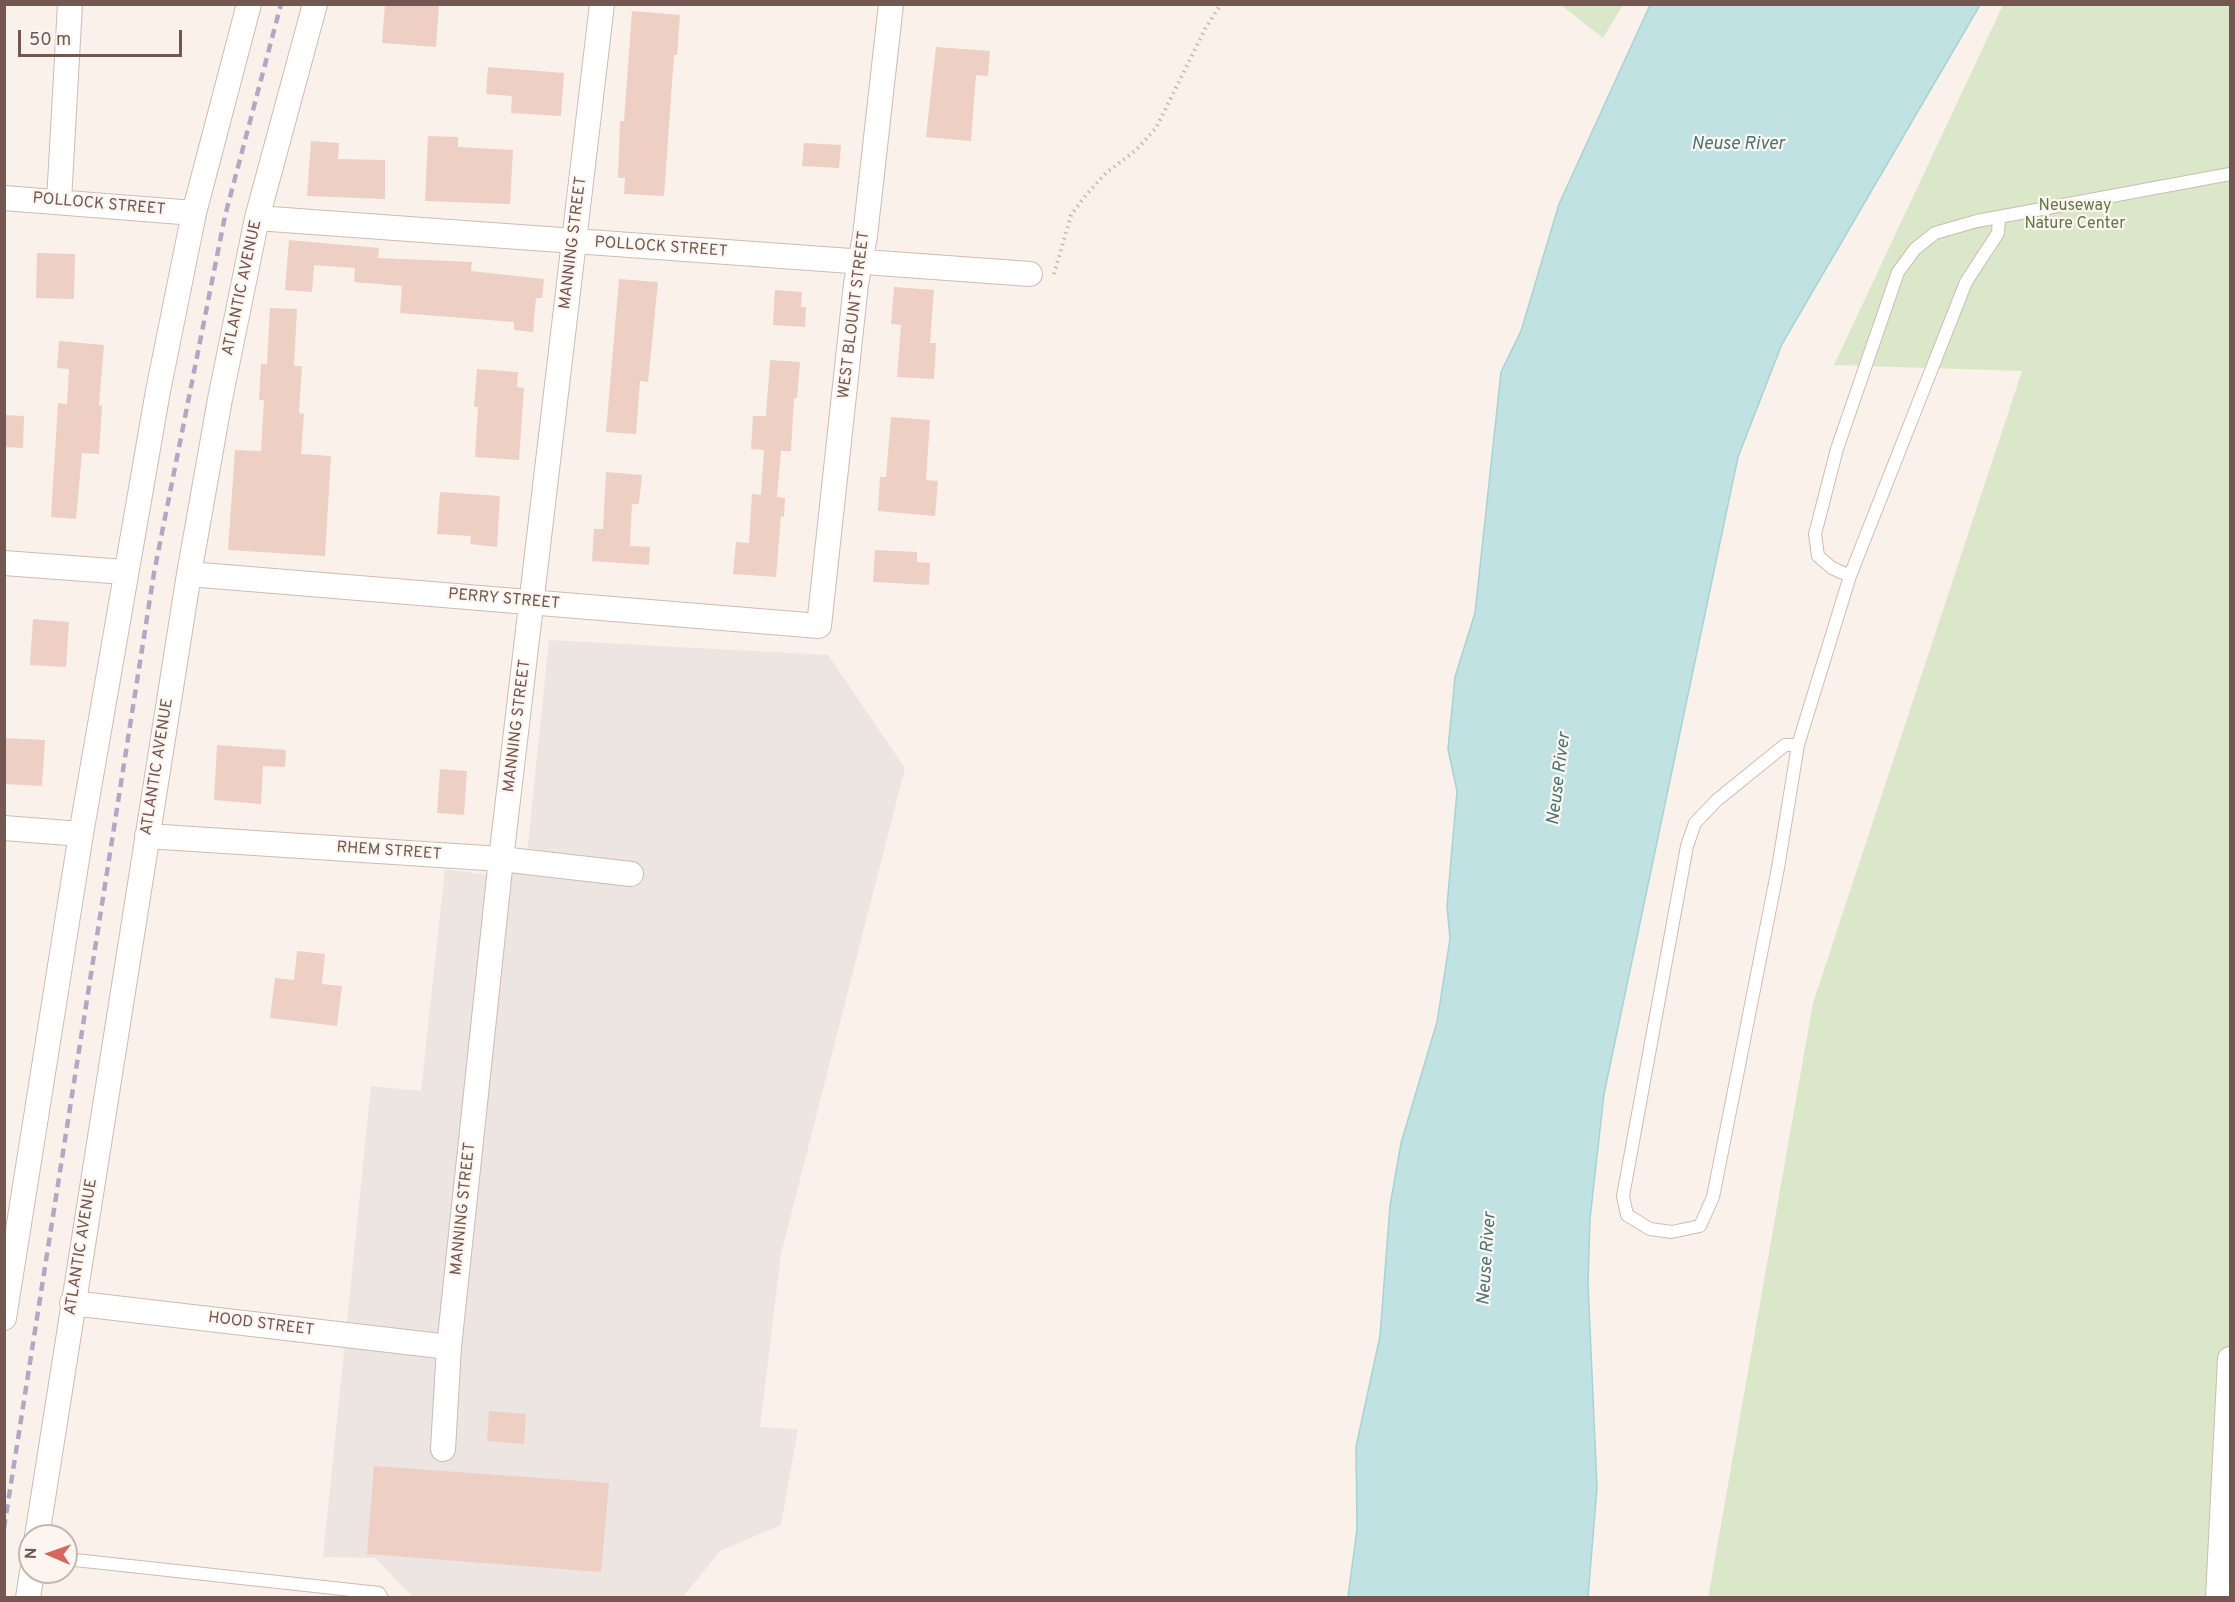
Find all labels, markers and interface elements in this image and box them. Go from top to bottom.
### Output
scale bar [21,18,184,56]
text: 50 m [29,29,71,52]
water label: Neuse River [1691,134,1785,156]
street label: MANNING STREET [556,175,592,311]
street label: POLLOCK STREET [32,190,166,220]
park label: Neuseway Nature Center [2025,197,2125,235]
street label: ATLANTIC AVENUE [219,218,267,358]
street label: WEST BLOUNT STREET [835,230,875,400]
street label: POLLOCK STREET [594,234,728,262]
street label: PERRY STREET [447,586,561,614]
street label: MANNING STREET [500,658,536,794]
street label: ATLANTIC AVENUE [138,697,178,837]
water label: Neuse River [1544,731,1576,827]
street label: RHEM STREET [336,839,442,865]
street label: MANNING STREET [447,1141,481,1277]
street label: ATLANTIC AVENUE [62,1177,102,1317]
water label: Neuse River [1474,1212,1502,1306]
street label: HOOD STREET [207,1309,315,1341]
north arrow [18,1524,78,1584]
text: N [22,1547,42,1560]

